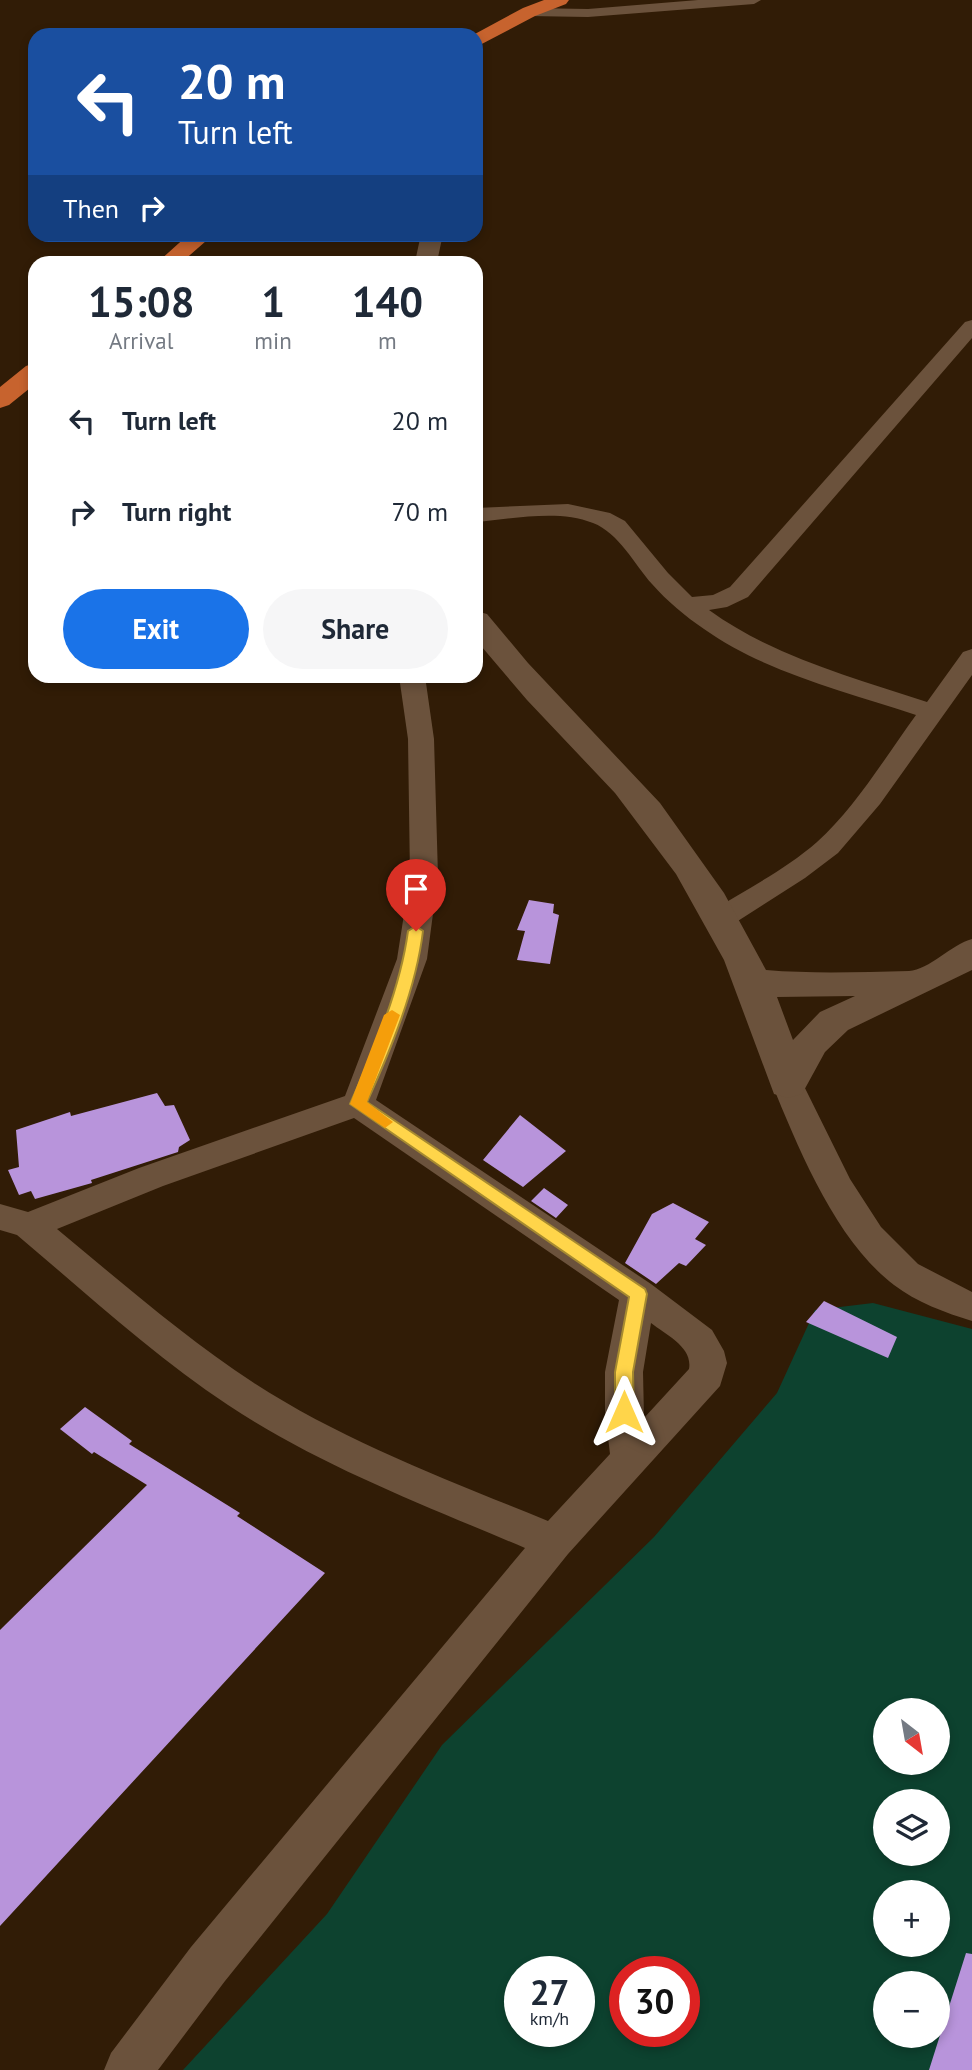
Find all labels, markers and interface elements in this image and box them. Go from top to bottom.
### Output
text: 20 m [178,49,285,113]
icon: left [63,56,154,147]
text: Turn left [178,111,293,153]
icon: right [133,189,171,227]
text: Then [63,192,119,225]
text: 15:08 [88,274,194,329]
text: 1 [261,274,285,329]
text: 140 [352,274,423,329]
text: Arrival [109,326,173,355]
text: min [254,326,292,355]
text: m [378,326,397,355]
icon: left [63,402,101,440]
text: Turn left [122,404,216,437]
text: 20 m [392,404,448,437]
icon: right [63,493,101,531]
text: Turn right [122,495,231,528]
text: 70 m [392,495,448,528]
button: Exit [63,589,249,669]
button: Share [263,589,448,669]
pin [386,859,446,931]
icon: arrive [397,870,435,908]
position arrow [587,1375,661,1449]
north arrow [873,1698,950,1774]
map controls [873,1698,950,2048]
button: layers [873,1789,950,1866]
button: + [873,1880,950,1957]
speed limit sign: 30 [609,1956,700,2047]
text: 27 [530,1969,569,2015]
button: − [873,1971,950,2048]
text: km/h [530,2007,569,2030]

